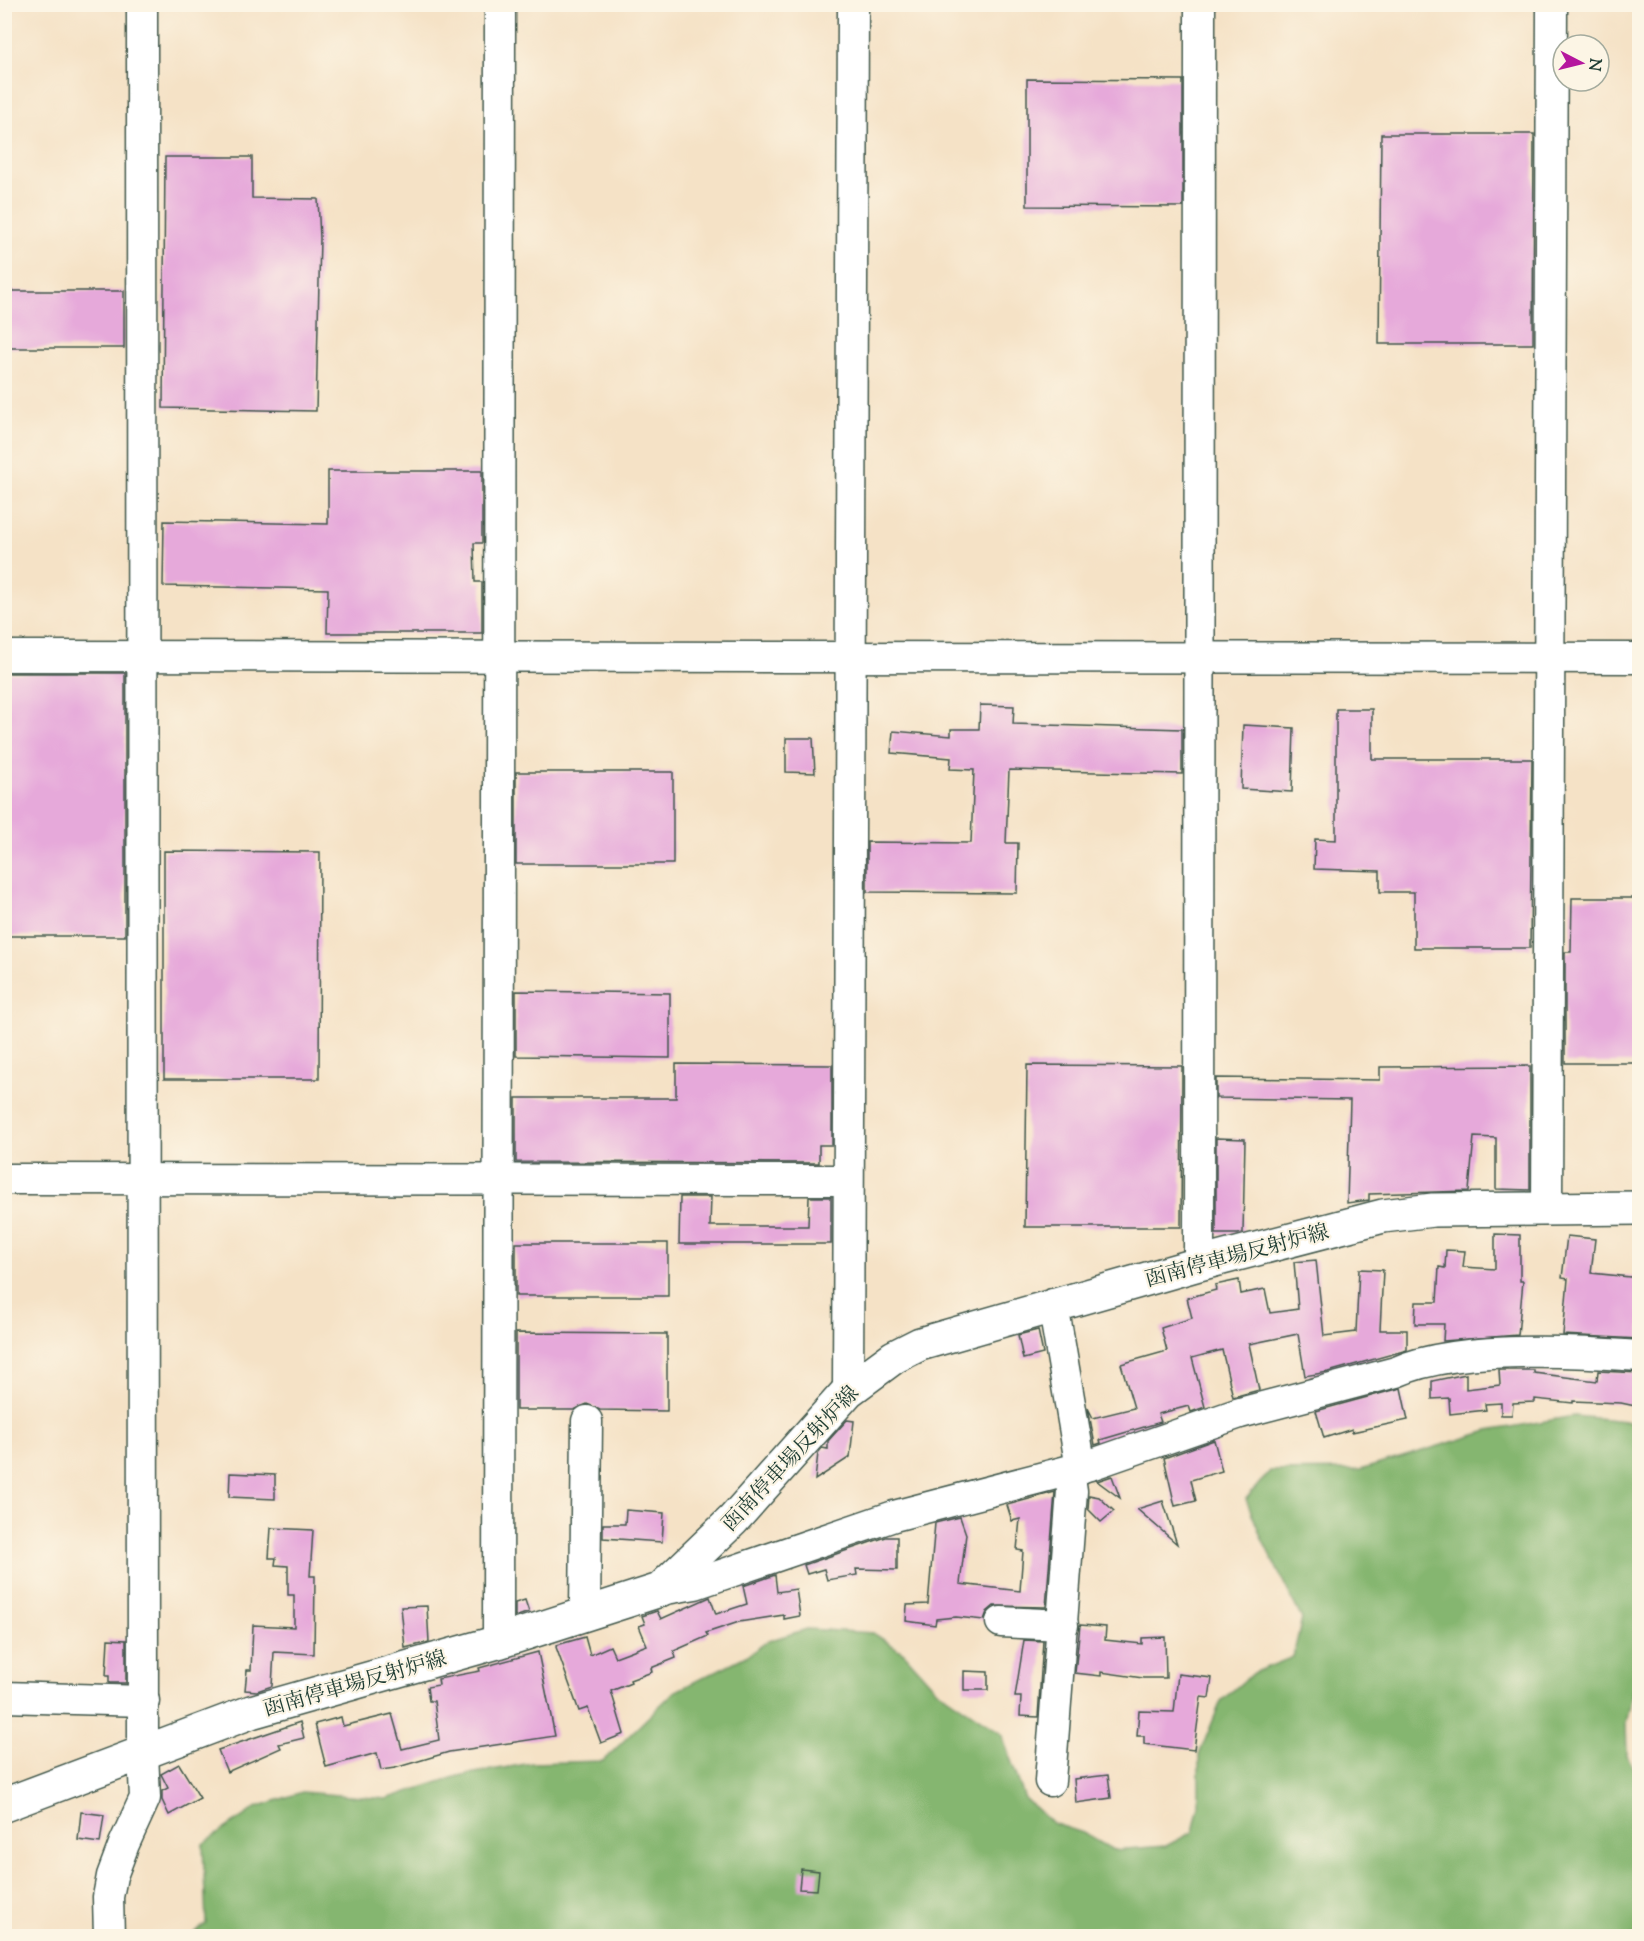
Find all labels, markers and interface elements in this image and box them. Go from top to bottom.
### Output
north arrow [1551,33,1611,93]
text: N [1581,57,1606,72]
street label: 函南停車場反射炉線 [1142,1218,1333,1296]
street label: 函南停車場反射炉線 [716,1380,867,1539]
street label: 函南停車場反射炉線 [261,1644,451,1725]

